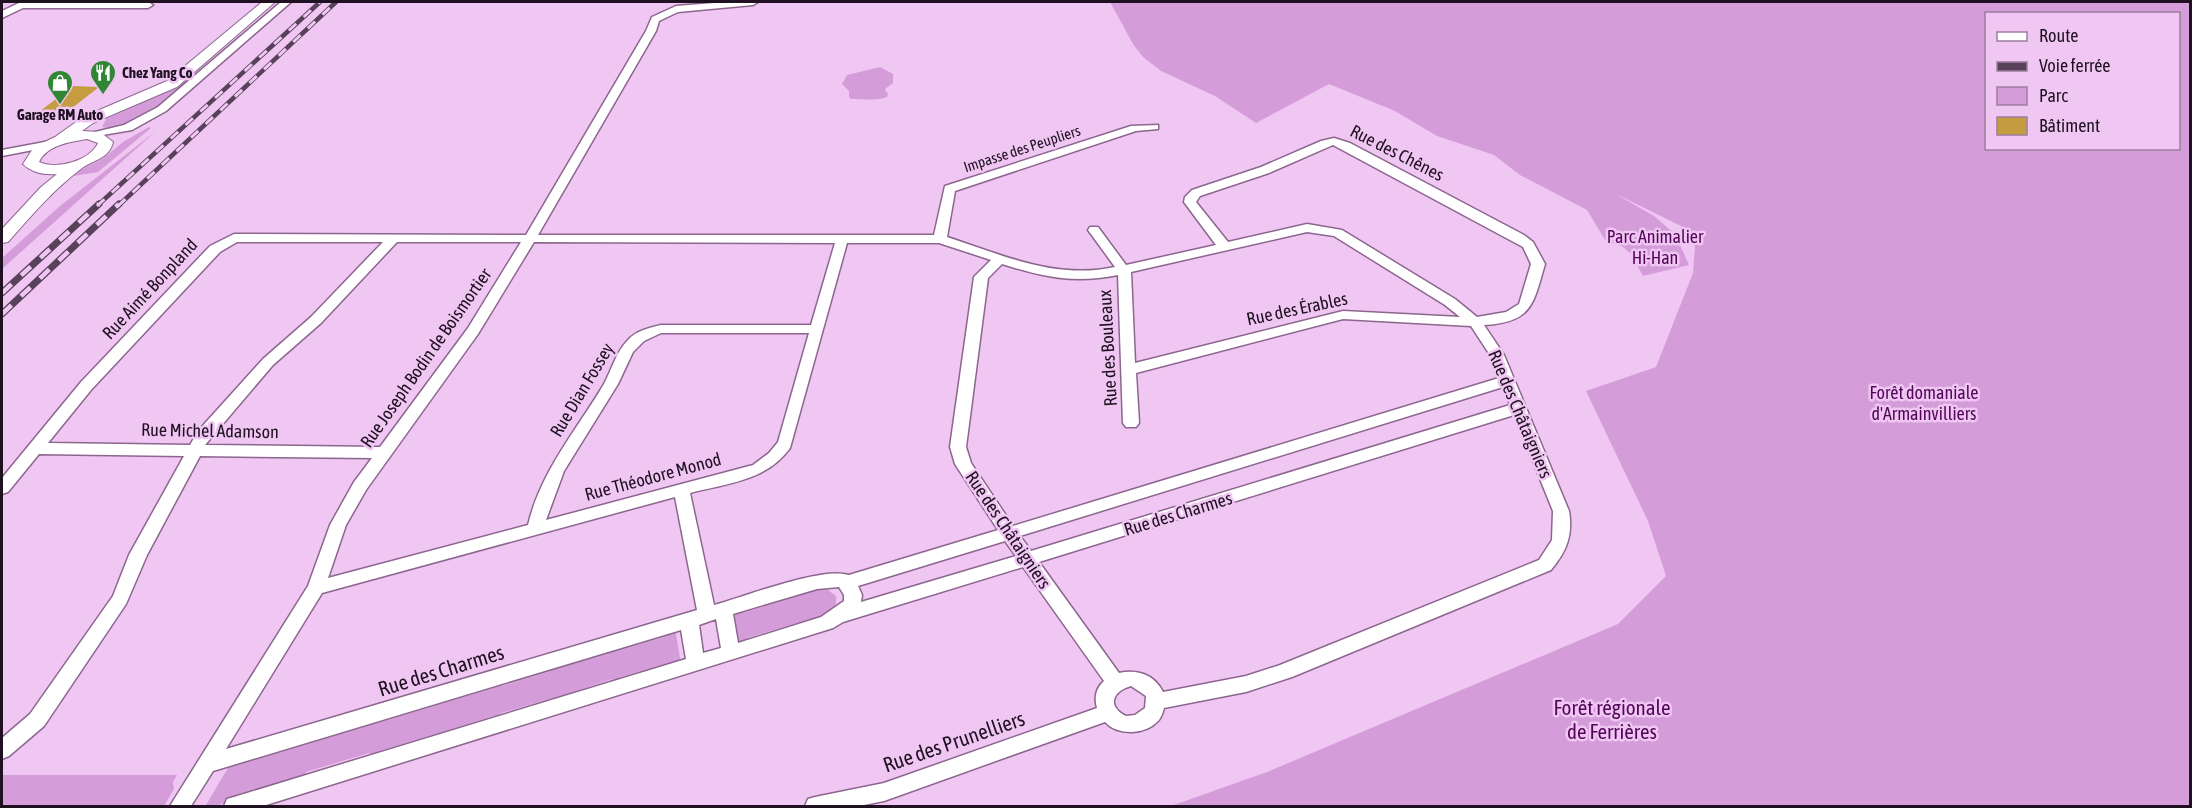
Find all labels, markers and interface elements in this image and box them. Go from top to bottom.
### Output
legend [1985,12,2180,150]
text: Route [2039,25,2078,46]
text: Voie ferrée [2039,55,2111,76]
restaurant icon: Chez Yang Co [88,58,118,96]
place label: Chez Yang Co [122,64,193,81]
shop icon: Garage RM Auto [45,68,75,106]
text: Parc [2039,85,2068,106]
place label: Garage RM Auto [17,106,103,123]
text: Bâtiment [2039,115,2100,136]
street label: Rue des Chênes [1347,120,1447,185]
street label: Impasse des Peupliers [961,122,1082,175]
park label: Parc Animalier Hi-Han [1607,226,1704,268]
street label: Rue Aimé Bonpland [98,234,201,343]
street label: Rue Joseph Bodin de Boismortier [356,264,496,451]
street label: Rue des Érables [1245,288,1349,329]
street label: Rue des Bouleaux [1094,289,1121,407]
street label: Rue Dian Fossey [545,339,618,440]
street label: Rue des Châtaigniers [1484,347,1557,481]
park label: Forêt domaniale d'Armainvilliers [1870,382,1978,424]
street label: Rue Michel Adamson [141,419,279,442]
street label: Rue Théodore Monod [582,448,723,505]
street label: Rue des Châtaigniers [961,467,1055,592]
street label: Rue des Charmes [1121,487,1234,540]
street label: Rue des Charmes [375,639,507,701]
park label: Forêt régionale de Ferrières [1554,695,1670,743]
street label: Rue des Prunelliers [880,706,1028,777]

